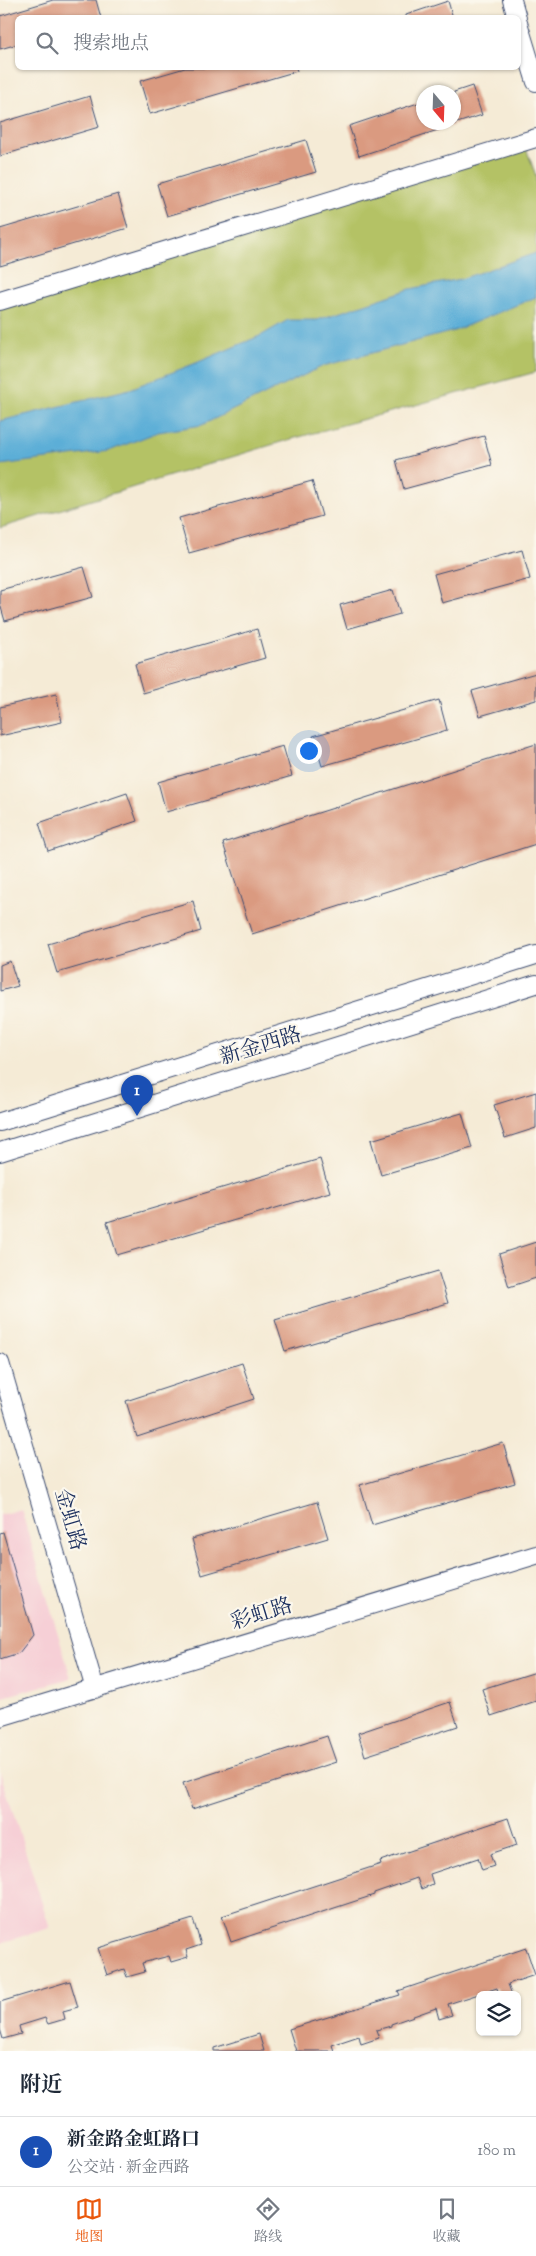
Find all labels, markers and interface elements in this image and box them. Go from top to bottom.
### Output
search box [15,15,521,70]
icon: search [33,29,61,57]
text: 搜索地点 [73,31,149,58]
north arrow [416,85,461,130]
your location [296,738,322,764]
street label: 新金西路 [216,1020,306,1074]
pin: 1 [121,1075,153,1116]
street label: 金虹路 [46,1486,92,1554]
street label: 彩虹路 [227,1591,297,1639]
map controls [476,1991,521,2036]
button: layers [476,1991,521,2036]
text: 附近 [20,2071,62,2101]
text: 新金路金虹路口 [67,2127,200,2154]
text: 1 [33,2140,39,2163]
text: 180 m [477,2140,516,2163]
text: 公交站 · 新金西路 [67,2157,190,2180]
tab: 地图 [75,2195,103,2248]
tab: 路线 [254,2195,282,2248]
tab: 收藏 [433,2195,461,2248]

